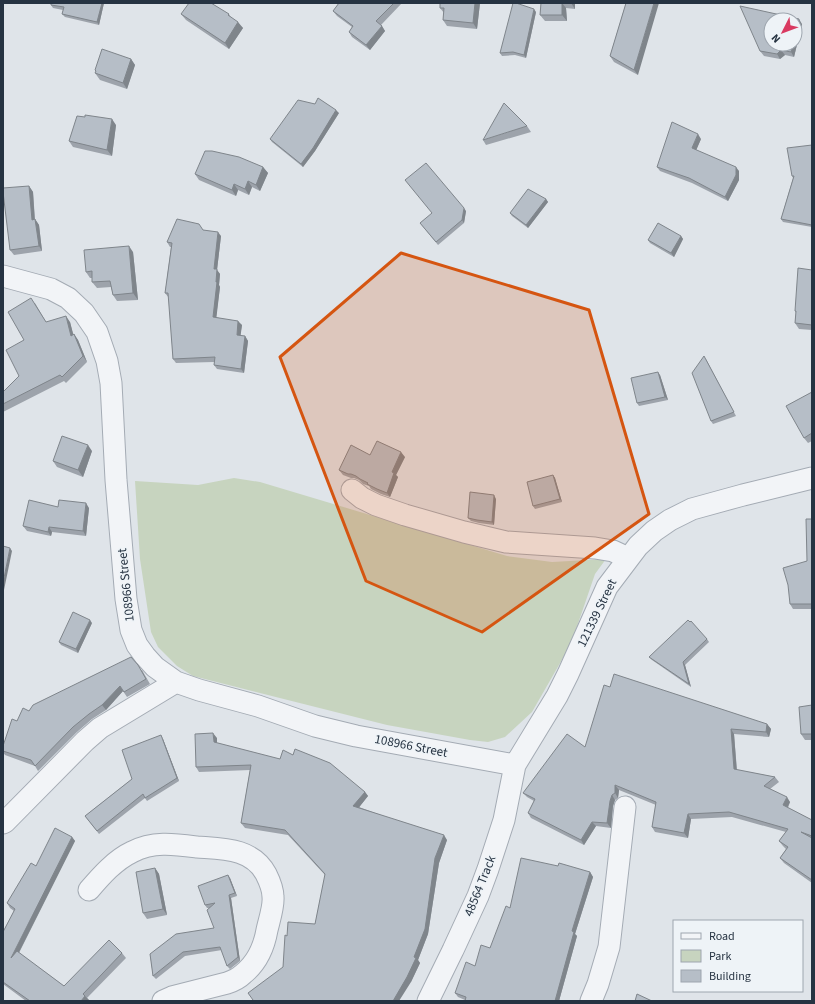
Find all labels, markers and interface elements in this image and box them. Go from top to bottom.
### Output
north arrow [763,12,803,52]
text: N [768,31,784,46]
street label: 108966 Street [113,547,139,623]
street label: 121339 Street [573,575,622,650]
street label: 108966 Street [373,730,450,762]
street label: 48564 Track [460,852,501,919]
legend [673,920,803,992]
text: Road [709,928,735,945]
text: Park [709,948,731,965]
text: Building [709,968,751,985]

